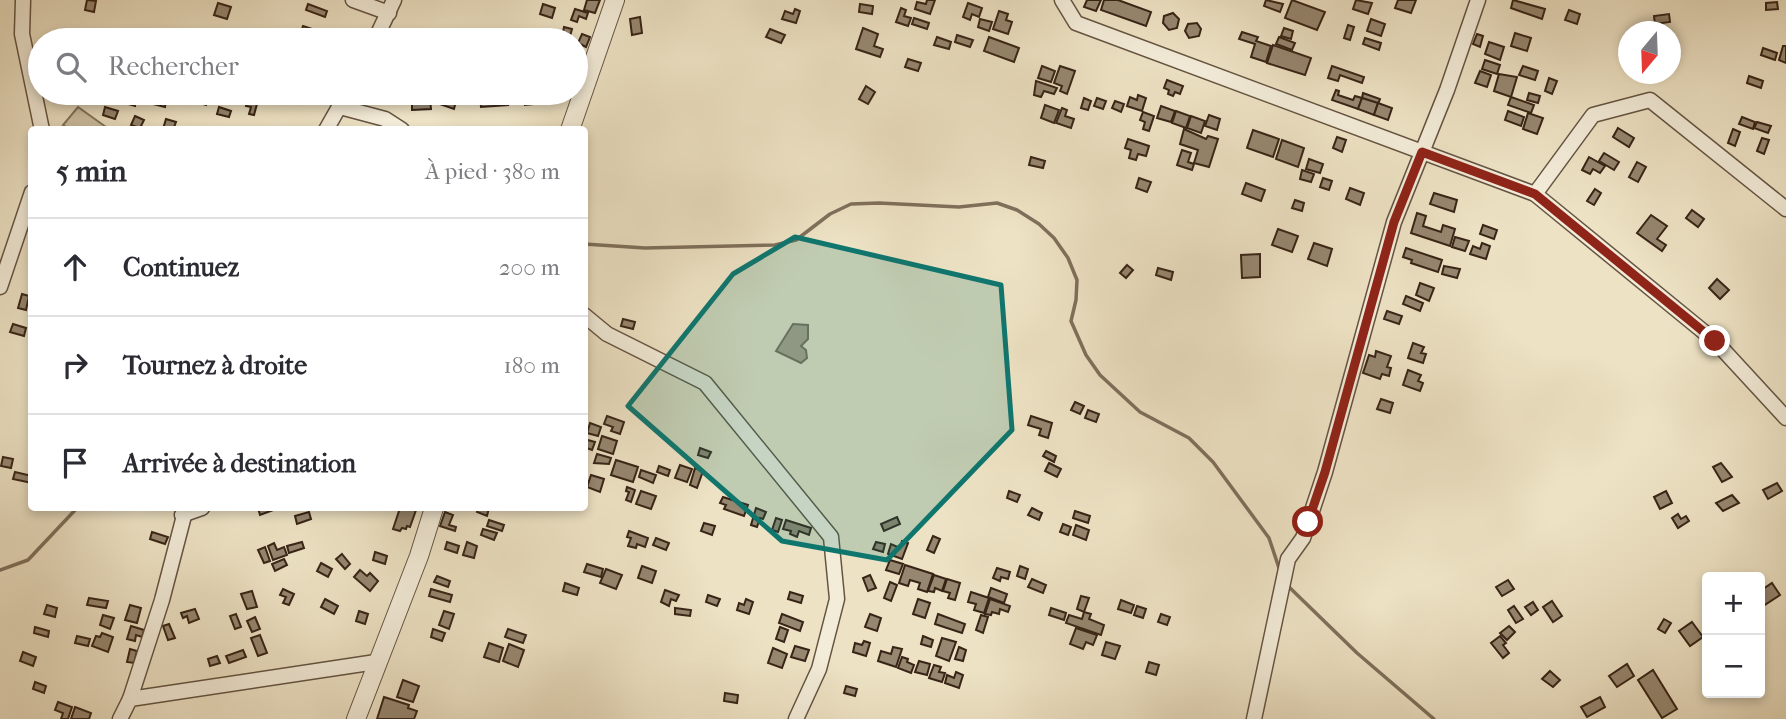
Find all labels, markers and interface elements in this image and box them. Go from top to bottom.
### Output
north arrow [1618,21,1681,84]
search box [28,28,588,105]
icon: search [52,48,90,86]
text: Rechercher [108,51,239,82]
text: 5 min [56,154,127,189]
text: À pied · 380 m [425,158,560,185]
icon: ahead [56,248,94,286]
text: Continuez [123,252,239,283]
text: 200 m [499,254,560,281]
route end [1699,325,1730,356]
icon: right [56,346,94,384]
text: Tournez à droite [123,350,307,381]
text: 180 m [503,352,560,379]
icon: arrive [56,444,94,482]
text: Arrivée à destination [123,448,356,479]
route start [1292,506,1323,537]
map controls [1702,572,1765,698]
button: + [1702,572,1765,635]
button: − [1702,635,1765,698]

